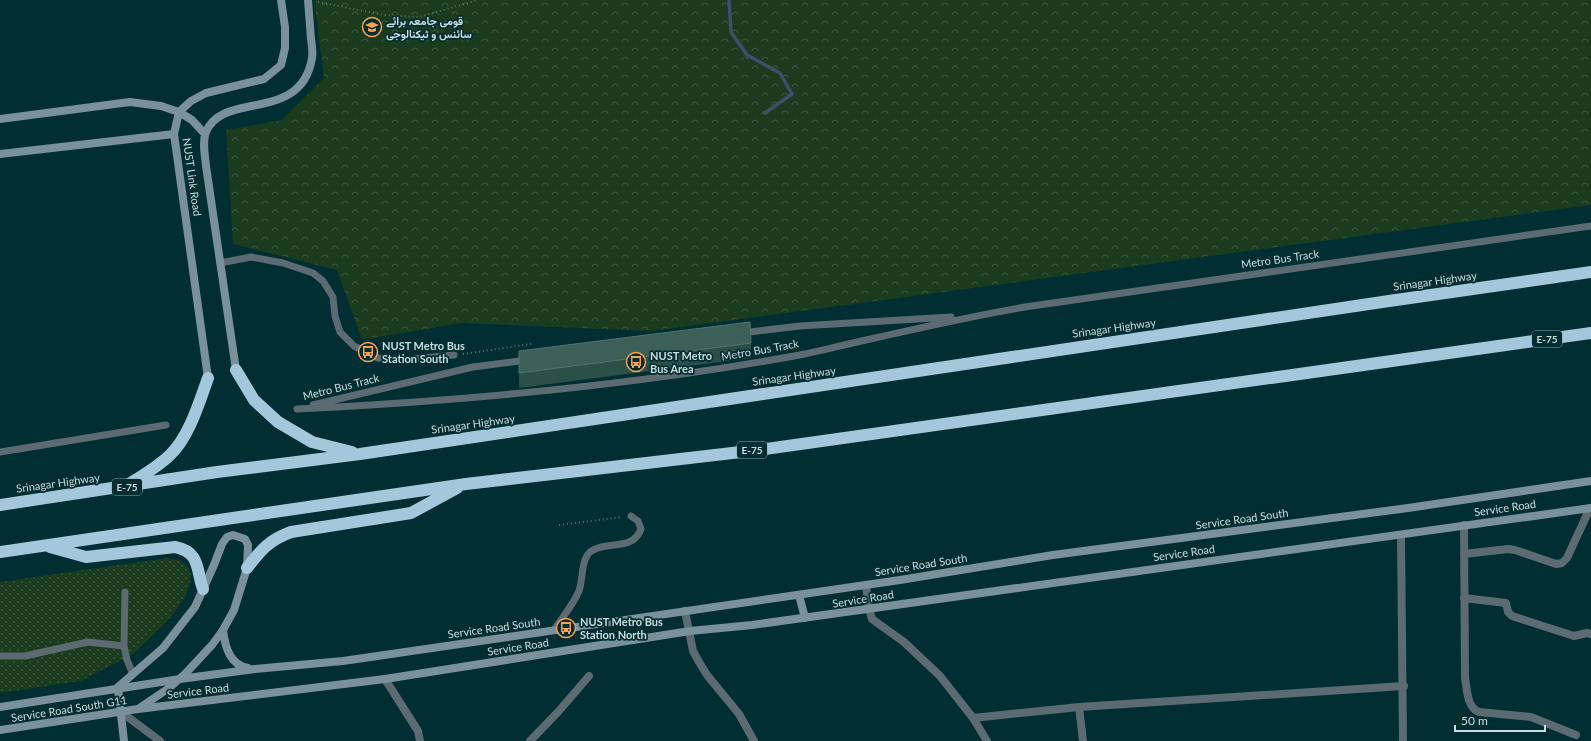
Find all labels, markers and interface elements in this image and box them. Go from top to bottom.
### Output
place label: قومی جامعہ برائے سائنس و ٹیکنالوجی [386,14,472,41]
school or university icon: قومی جامعہ برائے سائنس و ٹیکنالوجی [361,16,383,38]
street label: NUST Link Road [181,137,204,217]
street label: Metro Bus Track [1240,247,1320,270]
street label: Srinagar Highway [1392,268,1478,293]
street label: Srinagar Highway [1071,315,1157,340]
road number: E-75 [1532,331,1562,347]
street label: Metro Bus Track [720,336,800,363]
place label: NUST Metro Bus Station South [382,339,465,365]
bus stop icon: NUST Metro Bus Station South [357,341,379,363]
place label: NUST Metro Bus Area [650,349,712,375]
bus stop icon: NUST Metro Bus Area [625,351,647,373]
street label: Srinagar Highway [751,363,837,388]
street label: Metro Bus Track [301,371,381,402]
street label: Srinagar Highway [430,411,516,436]
road number: E-75 [737,442,767,458]
street label: Srinagar Highway [15,470,101,495]
road number: E-75 [112,479,142,495]
street label: Service Road [1473,497,1537,518]
street label: Service Road South [1195,506,1289,531]
street label: Service Road [1152,542,1216,563]
street label: Service Road South [874,551,968,578]
street label: Service Road [831,587,895,610]
street label: Service Road South [447,615,541,640]
place label: NUST Metro Bus Station North [580,615,663,641]
bus stop icon: NUST Metro Bus Station North [555,617,577,639]
street label: Service Road [486,635,550,658]
street label: Service Road [166,680,230,701]
street label: Service Road South G11 [10,693,128,724]
scale bar [1455,707,1545,733]
text: 50 m [1461,713,1488,728]

